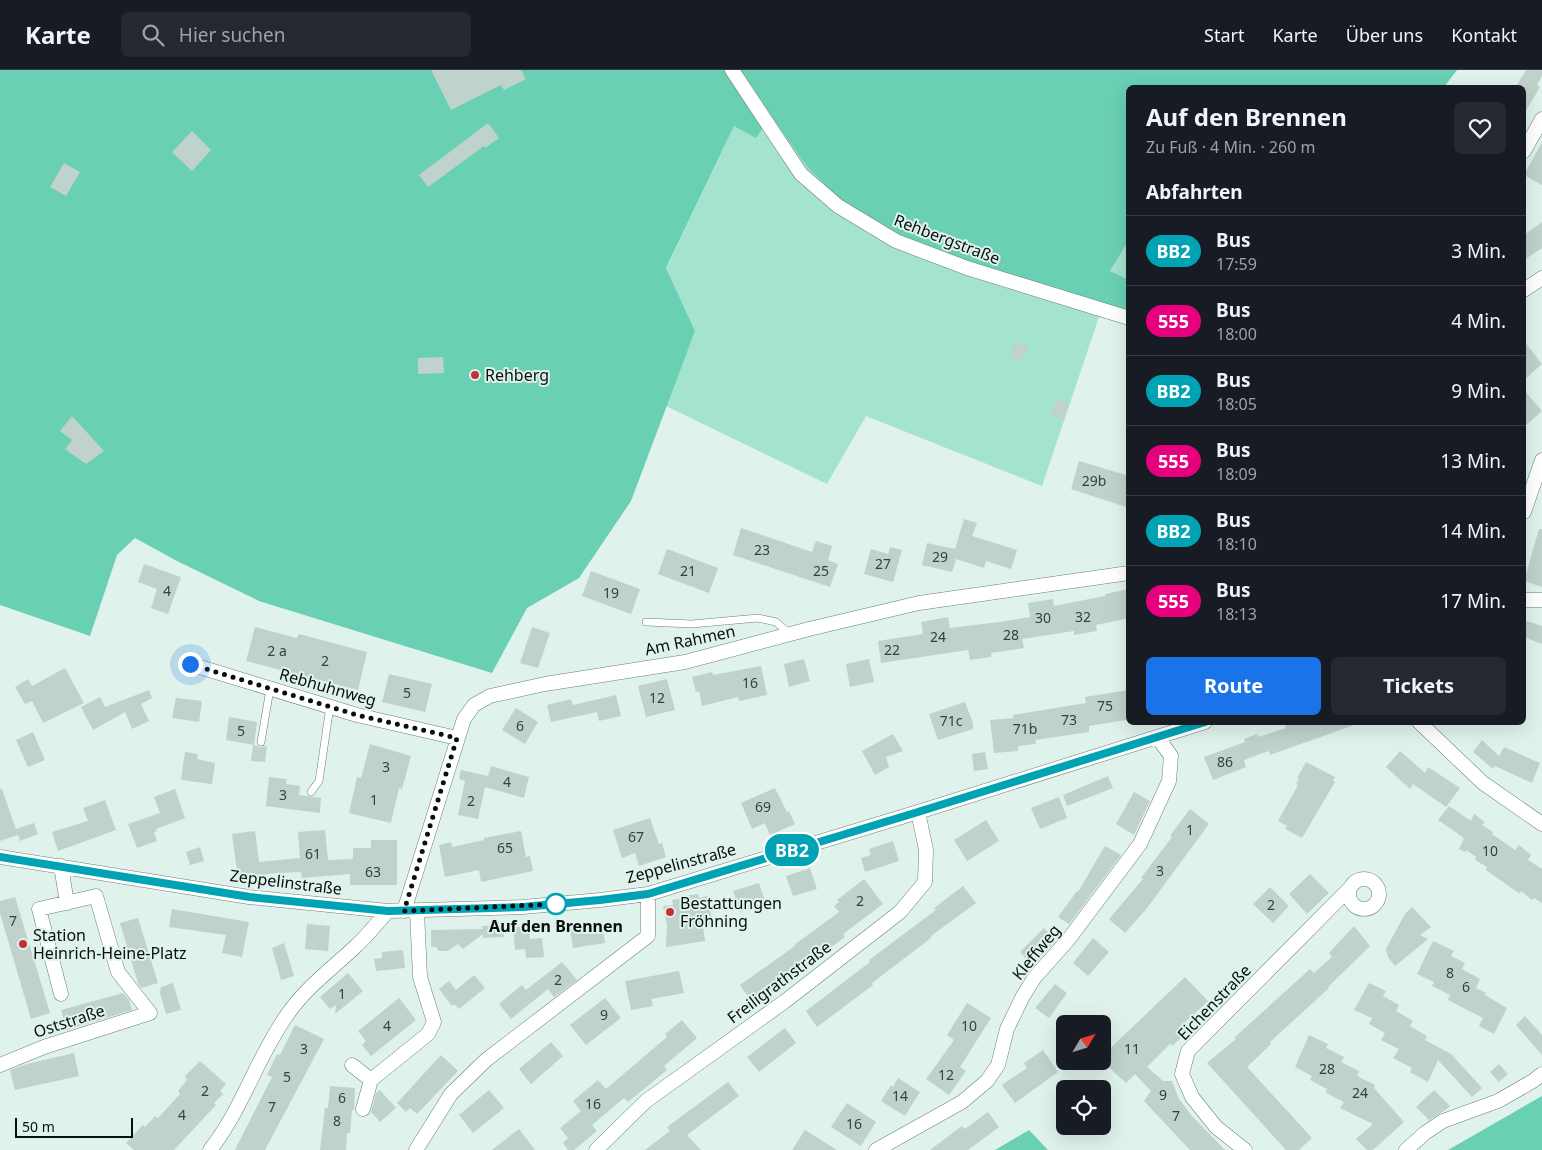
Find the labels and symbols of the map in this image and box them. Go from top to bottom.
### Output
street label: Rehbergstraße [891,209,1003,269]
place label: Rehberg [485,364,549,386]
marker: Rehberg [469,369,481,381]
house number: 29b [1082,471,1106,490]
house number: 23 [754,540,770,559]
house number: 29 [932,547,948,566]
house number: 27 [875,554,891,573]
house number: 21 [680,561,696,580]
house number: 25 [813,561,829,580]
house number: 4 [163,581,171,600]
house number: 19 [603,583,619,602]
house number: 32 [1075,607,1091,626]
house number: 30 [1035,608,1051,627]
street label: Am Rahmen [643,620,737,660]
house number: 28 [1003,625,1019,644]
house number: 24 [930,627,946,646]
house number: 22 [884,640,900,659]
house number: 2 a [267,641,287,660]
house number: 2 [321,651,329,670]
your location [178,652,203,677]
street label: Rebhuhnweg [277,663,379,711]
house number: 16 [742,673,758,692]
house number: 5 [403,683,411,702]
house number: 12 [649,688,665,707]
house number: 75 [1097,696,1113,715]
house number: 73 [1061,710,1077,729]
house number: 71c [940,711,963,730]
house number: 6 [516,716,524,735]
house number: 71b [1013,719,1037,738]
house number: 5 [237,721,245,740]
house number: 86 [1217,752,1233,771]
house number: 3 [382,757,390,776]
house number: 4 [503,772,511,791]
house number: 3 [279,785,287,804]
house number: 1 [370,790,378,809]
house number: 2 [467,791,475,810]
house number: 69 [755,797,771,816]
house number: 1 [1186,820,1194,839]
house number: 67 [628,827,644,846]
line badge: BB2 [763,834,821,866]
house number: 65 [497,838,513,857]
street label: Zeppelinstraße [624,838,738,888]
house number: 10 [1482,841,1498,860]
house number: 61 [305,844,321,863]
house number: 3 [1156,861,1164,880]
house number: 63 [365,862,381,881]
street label: Zeppelinstraße [229,864,343,900]
house number: 2 [856,891,864,910]
place label: Bestattungen Fröhning [680,892,782,932]
marker: Auf den Brennen [545,893,567,915]
house number: 2 [1267,895,1275,914]
marker: Bestattungen Fröhning [664,906,676,918]
house number: 7 [9,911,17,930]
place label: Auf den Brennen [489,915,623,937]
street label: Kleffweg [1007,920,1065,984]
place label: Station Heinrich-Heine-Platz [33,924,187,964]
street label: Freiligrathstraße [723,936,835,1028]
marker: Station Heinrich-Heine-Platz [17,938,29,950]
street label: Eichenstraße [1172,959,1256,1045]
house number: 8 [1446,963,1454,982]
house number: 2 [554,970,562,989]
house number: 6 [1462,977,1470,996]
house number: 1 [338,984,346,1003]
street label: Oststraße [31,999,107,1043]
house number: 9 [600,1005,608,1024]
north arrow [1056,1015,1111,1070]
house number: 4 [383,1016,391,1035]
house number: 10 [961,1016,977,1035]
house number: 3 [300,1039,308,1058]
house number: 11 [1124,1039,1140,1058]
house number: 28 [1319,1059,1335,1078]
house number: 12 [938,1065,954,1084]
house number: 5 [283,1067,291,1086]
house number: 2 [201,1081,209,1100]
house number: 24 [1352,1083,1368,1102]
house number: 9 [1159,1085,1167,1104]
house number: 14 [892,1086,908,1105]
house number: 6 [338,1088,346,1107]
house number: 16 [585,1094,601,1113]
house number: 7 [268,1097,276,1116]
house number: 4 [178,1105,186,1124]
house number: 7 [1172,1106,1180,1125]
house number: 8 [333,1111,341,1130]
house number: 16 [846,1114,862,1133]
scale bar [15,1115,132,1138]

